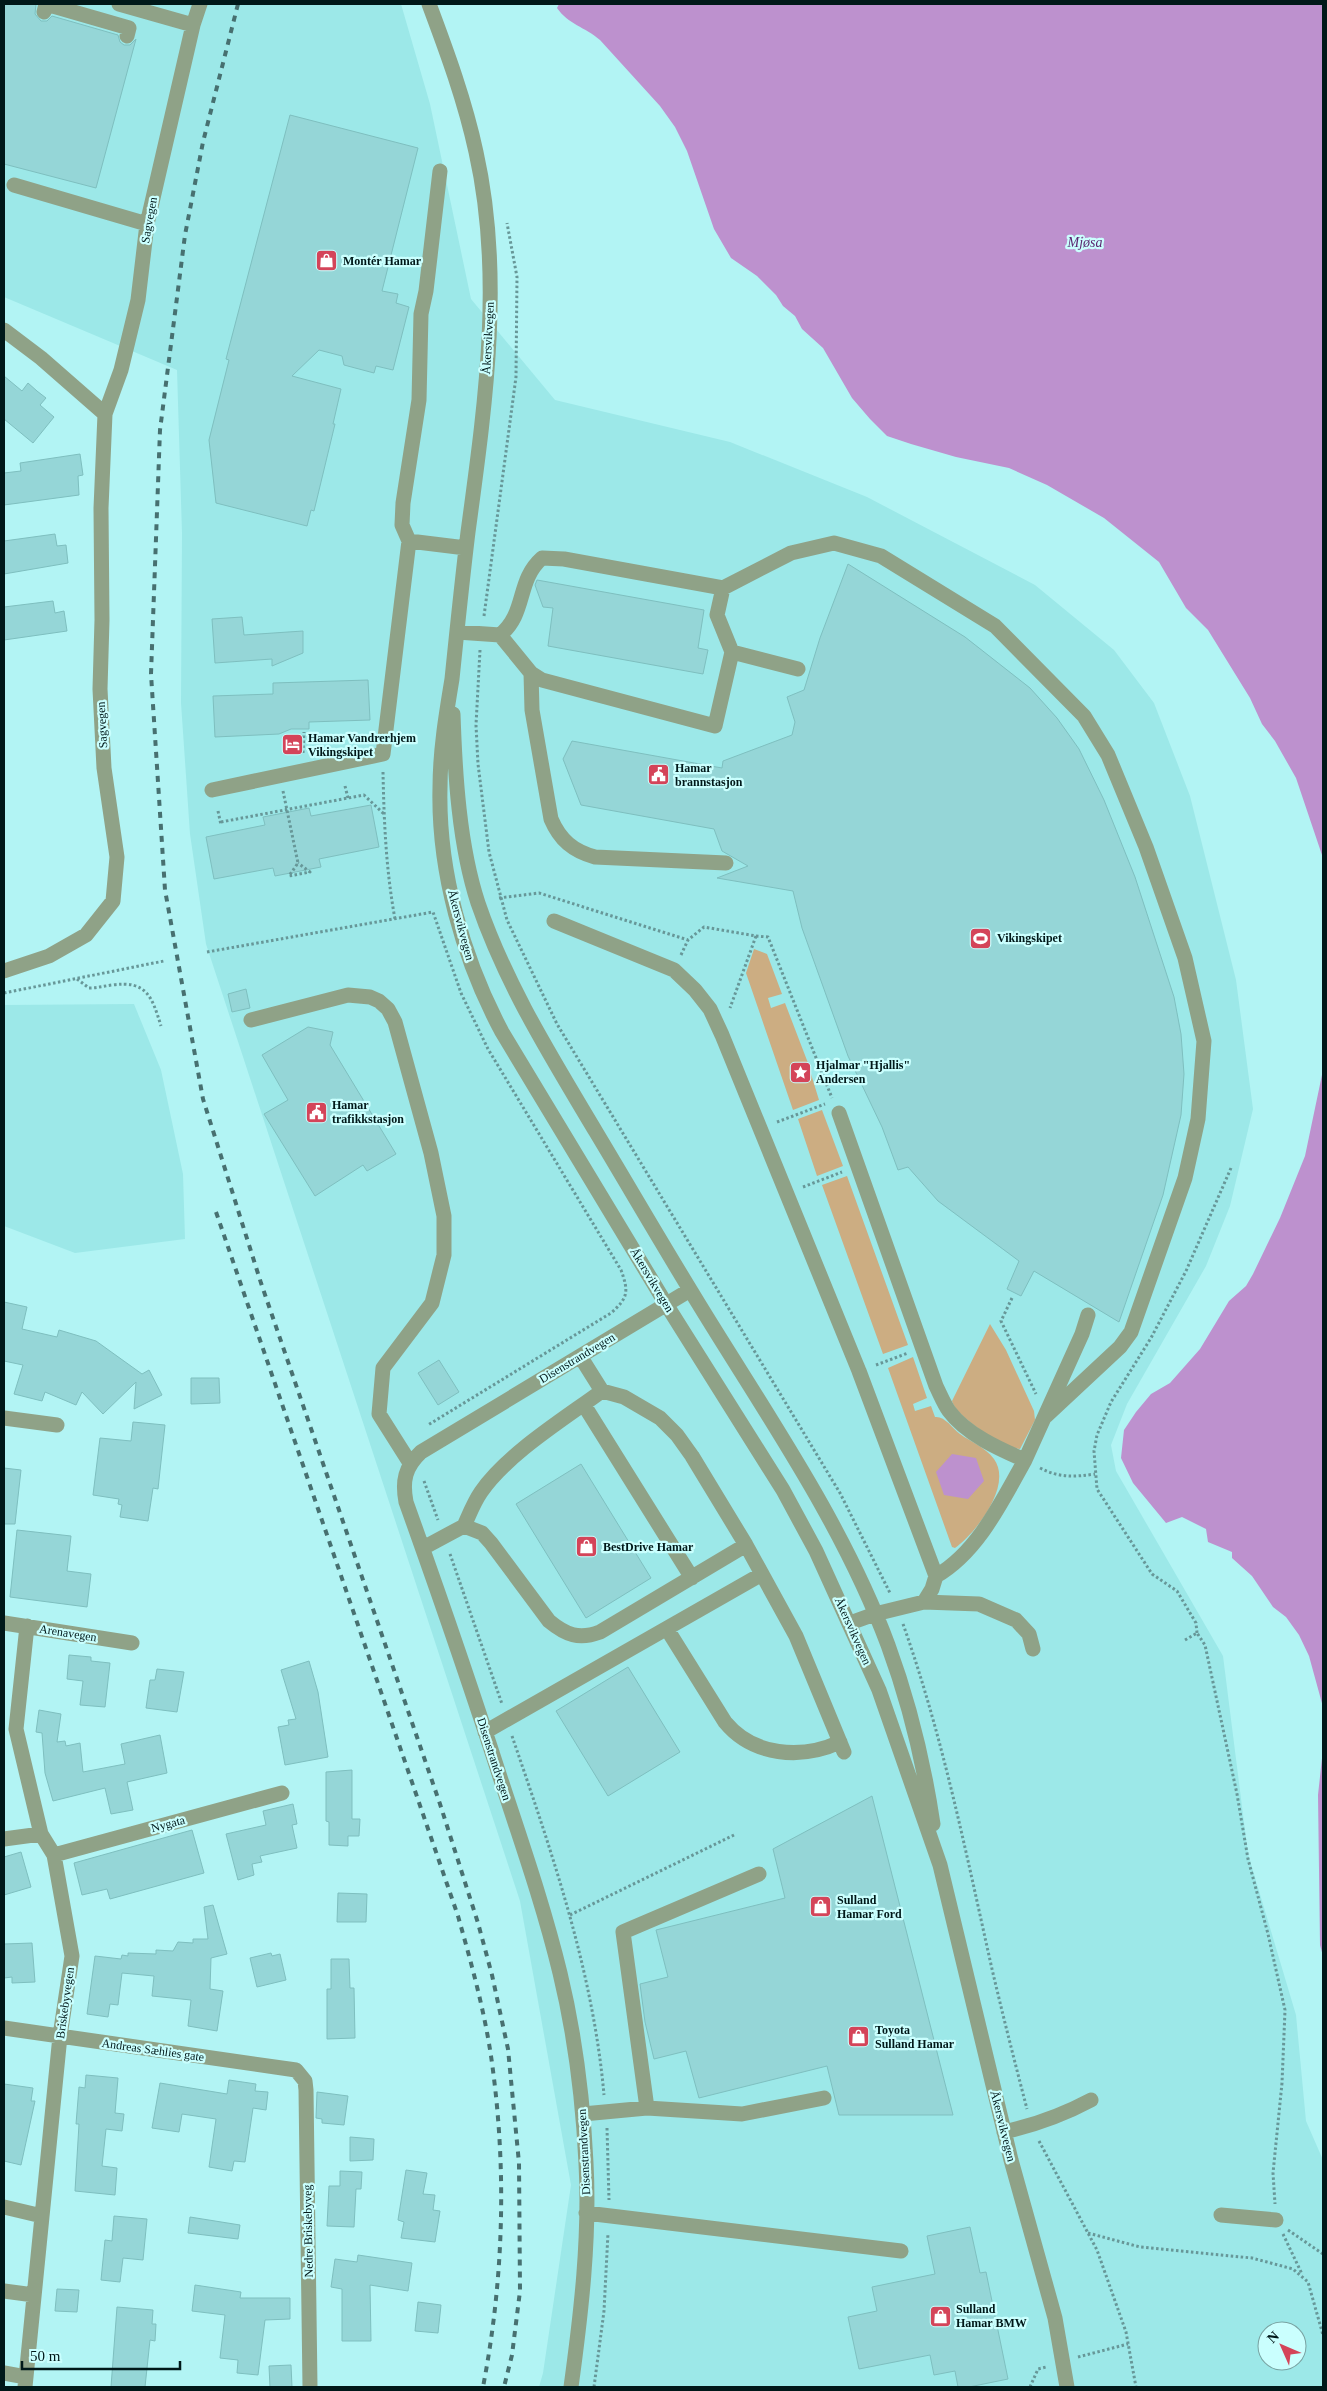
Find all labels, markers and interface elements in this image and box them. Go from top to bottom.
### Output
street label: Sagvegen [138,196,160,244]
water label: Mjøsa [1067,235,1103,250]
shop icon: Montér Hamar [315,249,339,273]
place label: Montér Hamar [343,254,422,268]
street label: Åkersvikvegen [479,301,497,375]
street label: Sagvegen [94,701,110,749]
place label: Hamar Vandrerhjem Vikingskipet [308,731,416,759]
hotel icon: Hamar Vandrerhjem Vikingskipet [280,733,304,757]
place label: Hamar brannstasjon [675,761,743,789]
public building icon: Hamar brannstasjon [647,763,671,787]
street label: Åkersvikvegen [445,888,477,962]
sports icon: Vikingskipet [969,926,993,950]
place label: Vikingskipet [997,931,1062,945]
place label: Hjalmar "Hjallis" Andersen [816,1058,910,1086]
place icon: Hjalmar "Hjallis" Andersen [788,1060,812,1084]
place label: Hamar trafikkstasjon [332,1098,404,1126]
public building icon: Hamar trafikkstasjon [304,1100,328,1124]
street label: Åkersvikvegen [627,1245,677,1315]
street label: Disenstrandvegen [537,1330,617,1386]
shop icon: BestDrive Hamar [575,1535,599,1559]
place label: BestDrive Hamar [603,1540,694,1554]
street label: Åkersvikvegen [832,1595,874,1667]
street label: Arenavegen [38,1622,98,1644]
street label: Disenstrandvegen [474,1716,514,1802]
street label: Nygata [149,1813,187,1835]
place label: Sulland Hamar Ford [837,1893,902,1921]
shop icon: Sulland Hamar Ford [809,1895,833,1919]
street label: Briskebyvegen [53,1966,77,2040]
place label: Toyota Sulland Hamar [875,2023,955,2051]
shop icon: Toyota Sulland Hamar [847,2025,871,2049]
street label: Andreas Sæhlies gate [101,2036,205,2064]
street label: Åkersvikvegen [987,2089,1019,2163]
street label: Disenstrandvegen [575,2109,593,2195]
street label: Nedre Briskebyveg [300,2184,316,2278]
place label: Sulland Hamar BMW [956,2302,1027,2330]
shop icon: Sulland Hamar BMW [928,2304,952,2328]
north arrow [1257,2321,1307,2371]
text: N [1264,2328,1282,2346]
scale bar [22,2338,180,2370]
text: 50 m [30,2348,61,2364]

